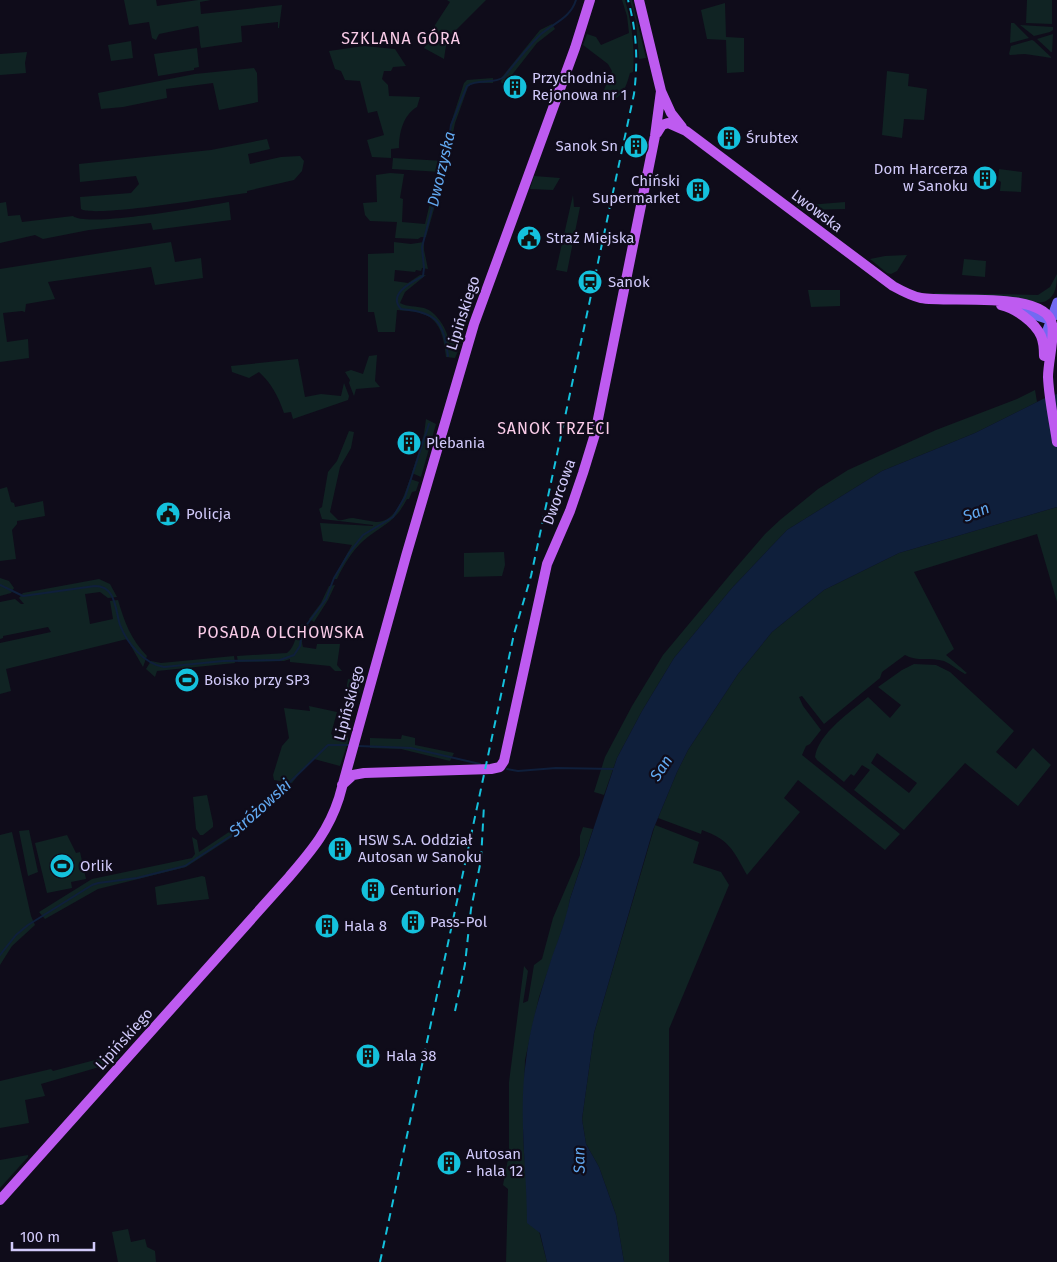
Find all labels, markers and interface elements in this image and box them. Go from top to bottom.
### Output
district label: SZKLANA GÓRA [341,28,461,48]
place label: Przychodnia Rejonowa nr 1 [532,69,627,104]
building icon: Przychodnia Rejonowa nr 1 [502,74,528,100]
building icon: Śrubtex [716,125,742,151]
place label: Śrubtex [746,129,799,147]
water label: Dworzyska [423,130,459,208]
building icon: Sanok Sn [623,133,649,159]
place label: Sanok Sn [555,137,618,155]
place label: Dom Harcerza w Sanoku [874,160,968,195]
building icon: Dom Harcerza w Sanoku [972,165,998,191]
place label: Chiński Supermarket [592,172,681,207]
building icon: Chiński Supermarket [685,177,711,203]
street label: Lwowska [788,186,846,236]
public building icon: Straż Miejska [516,225,542,251]
place label: Straż Miejska [546,229,634,247]
station icon: Sanok [577,269,603,295]
place label: Sanok [608,273,650,291]
street label: Lipińskiego [443,274,483,352]
district label: SANOK TRZECI [497,419,611,438]
building icon: Plebania [396,430,422,456]
place label: Plebania [426,434,485,452]
street label: Dworcowa [539,457,579,527]
water label: San [959,498,992,526]
public building icon: Policja [155,501,181,527]
place label: Policja [186,505,231,523]
district label: POSADA OLCHOWSKA [197,623,365,642]
street label: Lipińskiego [330,663,368,743]
sports icon: Boisko przy SP3 [174,667,200,693]
place label: Boisko przy SP3 [204,671,310,689]
water label: San [645,751,676,785]
water label: Stróżowski [224,775,295,842]
place label: HSW S.A. Oddział Autosan w Sanoku [358,831,482,866]
building icon: HSW S.A. Oddział Autosan w Sanoku [327,836,353,862]
sports icon: Orlik [49,853,75,879]
place label: Orlik [80,857,113,875]
building icon: Centurion [360,877,386,903]
place label: Centurion [390,881,457,899]
building icon: Pass-Pol [400,909,426,935]
building icon: Hala 8 [314,913,340,939]
place label: Pass-Pol [430,913,488,931]
place label: Hala 8 [344,917,387,935]
street label: Lipińskiego [92,1004,156,1074]
building icon: Hala 38 [355,1043,381,1069]
place label: Hala 38 [386,1047,436,1065]
place label: Autosan - hala 12 [466,1145,523,1180]
water label: San [569,1146,589,1175]
building icon: Autosan - hala 12 [436,1150,462,1176]
scale bar [12,1220,95,1252]
text: 100 m [20,1228,60,1246]

